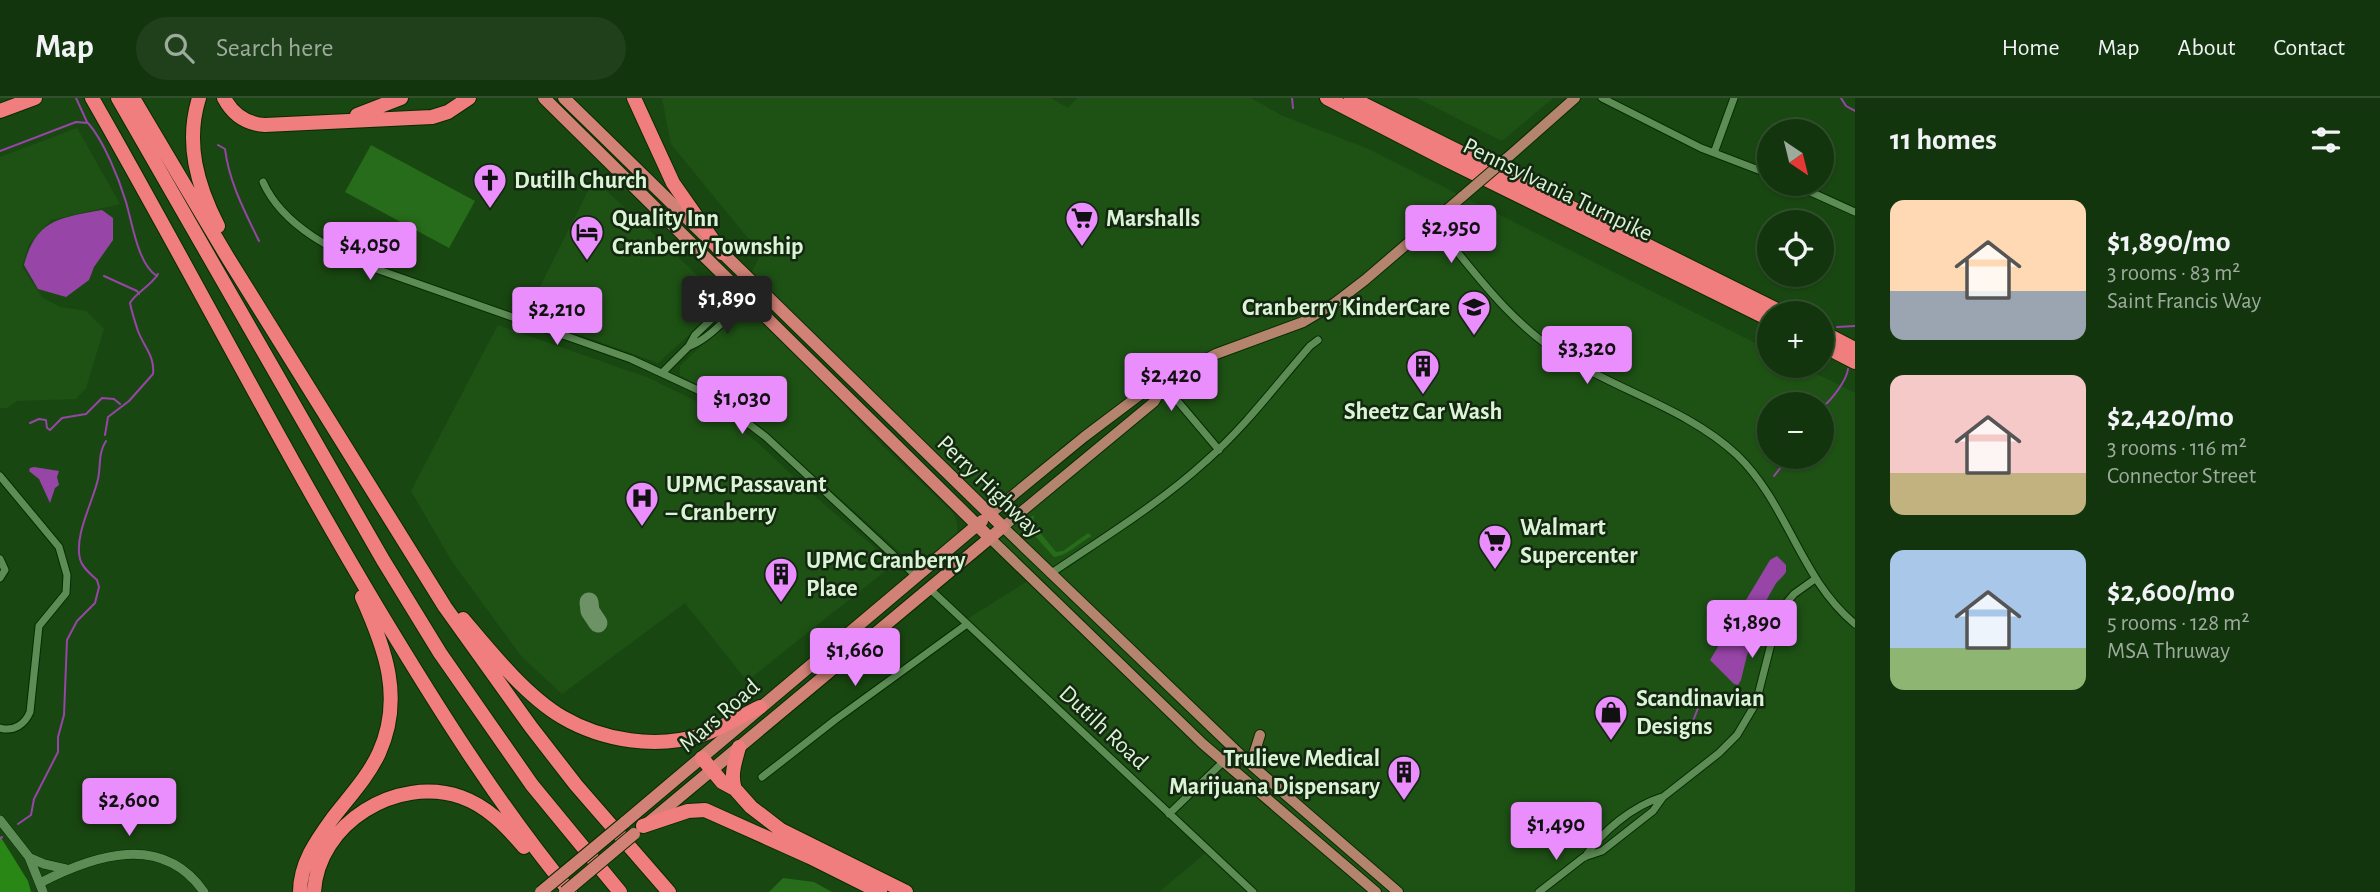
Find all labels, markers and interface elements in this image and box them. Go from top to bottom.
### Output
search box [136,17,626,80]
icon: search [160,29,198,67]
text: Map [35,31,94,64]
text: Search here [216,35,334,61]
text: Home [2002,36,2060,60]
text: Map [2098,36,2140,60]
text: About [2178,36,2235,60]
text: Contact [2273,36,2345,60]
north arrow [1757,119,1834,196]
map controls [1757,119,1834,469]
icon: filters [2307,121,2345,159]
text: 11 homes [1890,125,1997,155]
street label: Pennsylvania Turnpike [1459,134,1656,246]
church icon: Dutilh Church [471,161,509,210]
place label: Dutilh Church [514,169,647,193]
supermarket icon: Marshalls [1063,199,1101,248]
pin: $2,950 [1394,206,1508,265]
place label: Quality Inn Cranberry Township [612,207,804,259]
place label: Marshalls [1106,207,1200,231]
button: locate [1757,210,1834,287]
hotel icon: Quality Inn Cranberry Township [568,213,606,262]
text: $2,950 [1421,216,1481,239]
pin: $4,050 [313,222,427,282]
text: $1,890/mo [2107,227,2231,257]
icon: home [1946,228,2030,312]
text: $4,050 [339,233,401,256]
text: 3 rooms · 83 m² [2107,262,2240,285]
pin: $1,890 [670,276,784,336]
text: $1,890 [698,287,756,310]
pin: $2,210 [500,288,614,347]
school or university icon: Cranberry KinderCare [1455,288,1493,337]
text: Saint Francis Way [2107,290,2261,313]
place label: Cranberry KinderCare [1242,296,1450,320]
text: $2,210 [528,298,586,321]
button: + [1757,301,1834,378]
pin: $3,320 [1530,327,1644,386]
text: $3,320 [1558,337,1616,360]
building icon: Sheetz Car Wash [1404,347,1442,396]
pin: $2,420 [1114,354,1228,413]
text: $2,420 [1141,364,1201,387]
pin: $1,030 [685,376,799,436]
text: $1,030 [713,387,771,410]
button: − [1757,392,1834,469]
place label: Sheetz Car Wash [1344,400,1502,424]
text: $2,420/mo [2107,402,2234,432]
icon: home [1946,403,2030,487]
street label: Perry Highway [932,431,1046,542]
text: 3 rooms · 116 m² [2107,437,2247,460]
text: Connector Street [2107,465,2256,488]
place label: UPMC Passavant – Cranberry [665,473,826,525]
hospital icon: UPMC Passavant – Cranberry [623,479,661,528]
place label: Walmart Supercenter [1520,516,1638,568]
supermarket icon: Walmart Supercenter [1476,522,1514,571]
place label: UPMC Cranberry Place [806,549,966,601]
building icon: UPMC Cranberry Place [762,555,800,604]
text: $2,600/mo [2107,577,2235,607]
icon: home [1946,578,2030,662]
pin: $1,890 [1695,601,1809,660]
text: $1,890 [1723,611,1781,634]
text: 5 rooms · 128 m² [2107,612,2249,635]
pin: $1,660 [798,628,912,688]
text: $1,660 [826,639,884,662]
text: MSA Thruway [2107,640,2230,663]
street label: Mars Road [675,675,764,757]
street label: Dutilh Road [1054,681,1152,774]
place label: Scandinavian Designs [1636,687,1765,739]
shop icon: Scandinavian Designs [1592,693,1630,742]
place label: Trulieve Medical Marijuana Dispensary [1169,747,1380,799]
building icon: Trulieve Medical Marijuana Dispensary [1385,753,1423,802]
pin: $2,600 [72,778,186,838]
text: $2,600 [98,789,160,812]
pin: $1,490 [1499,802,1613,862]
text: $1,490 [1527,813,1585,836]

